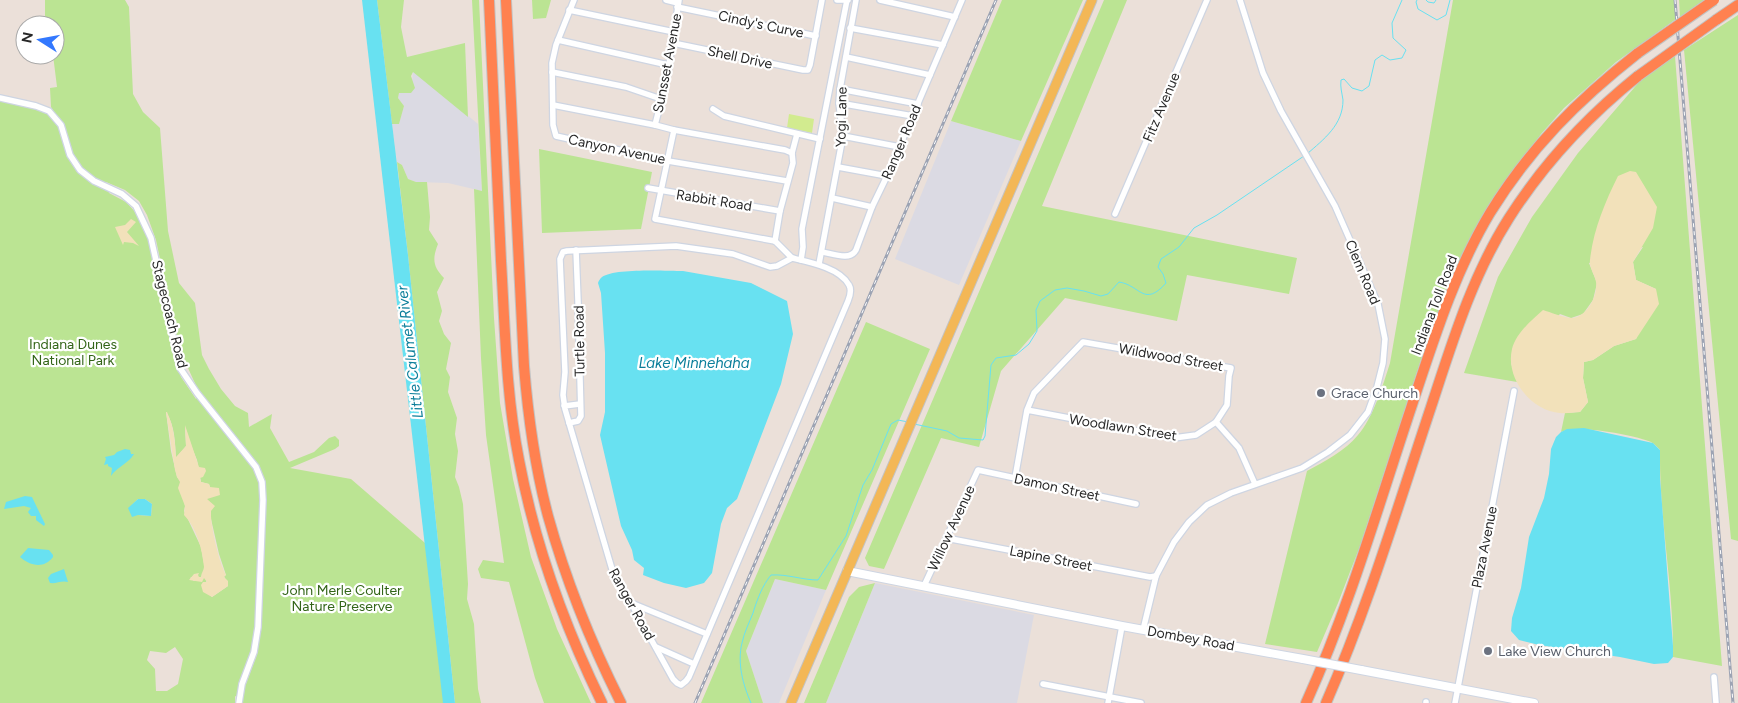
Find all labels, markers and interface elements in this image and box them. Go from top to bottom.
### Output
street label: Cindy's Curve [717,7,806,42]
street label: Sunsset Avenue [650,12,686,114]
north arrow [15,15,65,65]
text: N [18,31,37,45]
street label: Shell Drive [706,42,774,73]
street label: Fitz Avenue [1139,70,1184,144]
street label: Yogi Lane [832,86,851,147]
street label: Ranger Road [878,102,925,182]
street label: Canyon Avenue [567,131,667,168]
street label: Rabbit Road [675,186,753,215]
street label: Clem Road [1341,237,1384,307]
street label: Indiana Toll Road [1408,253,1461,357]
street label: Stagecoach Road [148,258,191,370]
water label: Little Calumet River [393,284,427,419]
street label: Turtle Road [570,305,589,377]
park label: Indiana Dunes National Park [29,336,117,369]
street label: Wildwood Street [1117,340,1225,375]
water label: Lake Minnehaha [638,354,750,372]
place label: Grace Church [1331,385,1418,402]
marker: Grace Church [1315,387,1327,399]
street label: Woodlawn Street [1068,411,1178,444]
street label: Damon Street [1012,470,1101,505]
street label: Willow Avenue [924,482,979,574]
street label: Plaza Avenue [1468,504,1501,590]
street label: Lapine Street [1008,542,1094,575]
street label: Ranger Road [605,565,658,643]
park label: John Merle Coulter Nature Preserve [282,582,402,615]
street label: Dombey Road [1146,622,1236,655]
place label: Lake View Church [1498,643,1611,660]
marker: Lake View Church [1482,645,1494,657]

